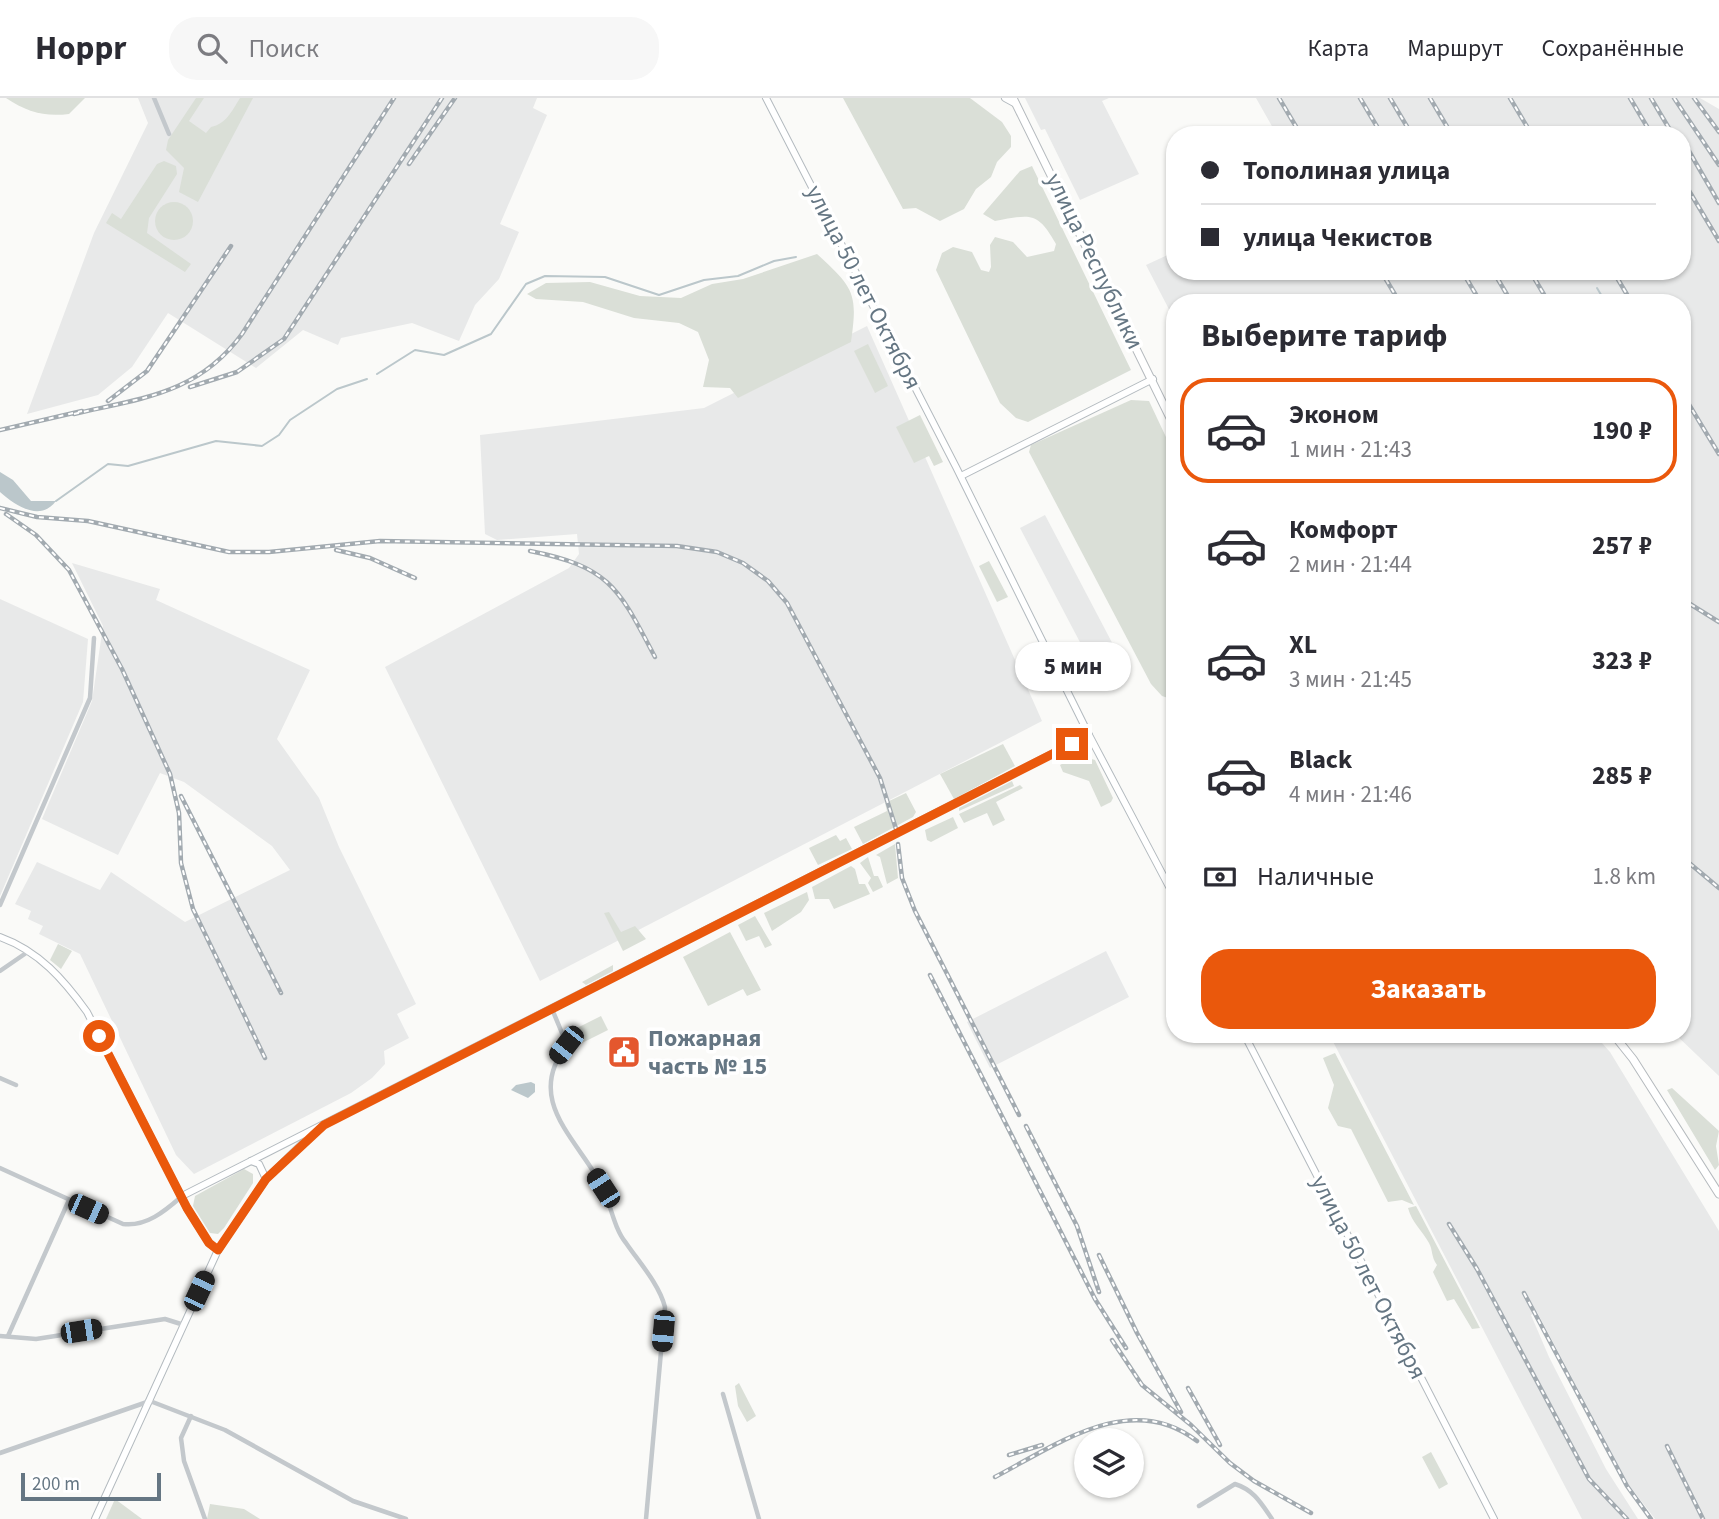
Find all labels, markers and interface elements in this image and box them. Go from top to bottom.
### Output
search box [169,17,659,80]
text: Hoppr [35,25,127,72]
icon: search [193,29,231,67]
text: Поиск [249,30,319,67]
text: Карта [1308,31,1369,66]
text: Маршрут [1407,31,1503,66]
text: Сохранённые [1541,31,1684,66]
text: Тополиная улица [1243,152,1450,189]
street label: улица Республики [1037,167,1153,355]
street label: улица 50 лет Октября [797,179,930,396]
text: улица Чекистов [1243,219,1432,256]
text: Выберите тариф [1201,313,1448,359]
text: Эконом [1289,396,1379,433]
icon: car [1205,399,1268,462]
text: 190 ₽ [1592,412,1652,449]
text: 1 мин · 21:43 [1289,433,1412,466]
text: Комфорт [1289,511,1398,548]
icon: car [1205,514,1268,577]
text: 257 ₽ [1592,527,1652,564]
text: 2 мин · 21:44 [1289,548,1412,581]
text: XL [1289,626,1317,663]
icon: car [1205,629,1268,692]
callout: 5 мин [1014,642,1130,692]
text: 323 ₽ [1592,642,1652,679]
text: 5 мин [1044,650,1102,683]
text: 3 мин · 21:45 [1289,663,1412,696]
route end [1056,728,1088,760]
text: Black [1289,741,1352,778]
icon: car [1205,744,1268,807]
text: 285 ₽ [1592,757,1652,794]
text: 4 мин · 21:46 [1289,778,1412,811]
icon: cash [1201,858,1239,896]
text: Наличные [1257,858,1374,895]
text: 1.8 km [1592,860,1656,893]
button: Заказать [1201,949,1656,1029]
route start [83,1020,115,1052]
place label: Пожарная часть № 15 [648,1021,767,1084]
car [545,1022,588,1068]
public building icon: Пожарная часть № 15 [605,1033,643,1071]
car [583,1165,624,1211]
street label: улица 50 лет Октября [1302,1169,1435,1386]
car [65,1191,112,1227]
car [181,1268,218,1314]
car [651,1309,676,1353]
car [59,1317,104,1345]
map controls [1074,1428,1144,1498]
button: layers [1074,1428,1144,1498]
scale bar [21,1470,161,1502]
text: 200 m [32,1471,80,1498]

